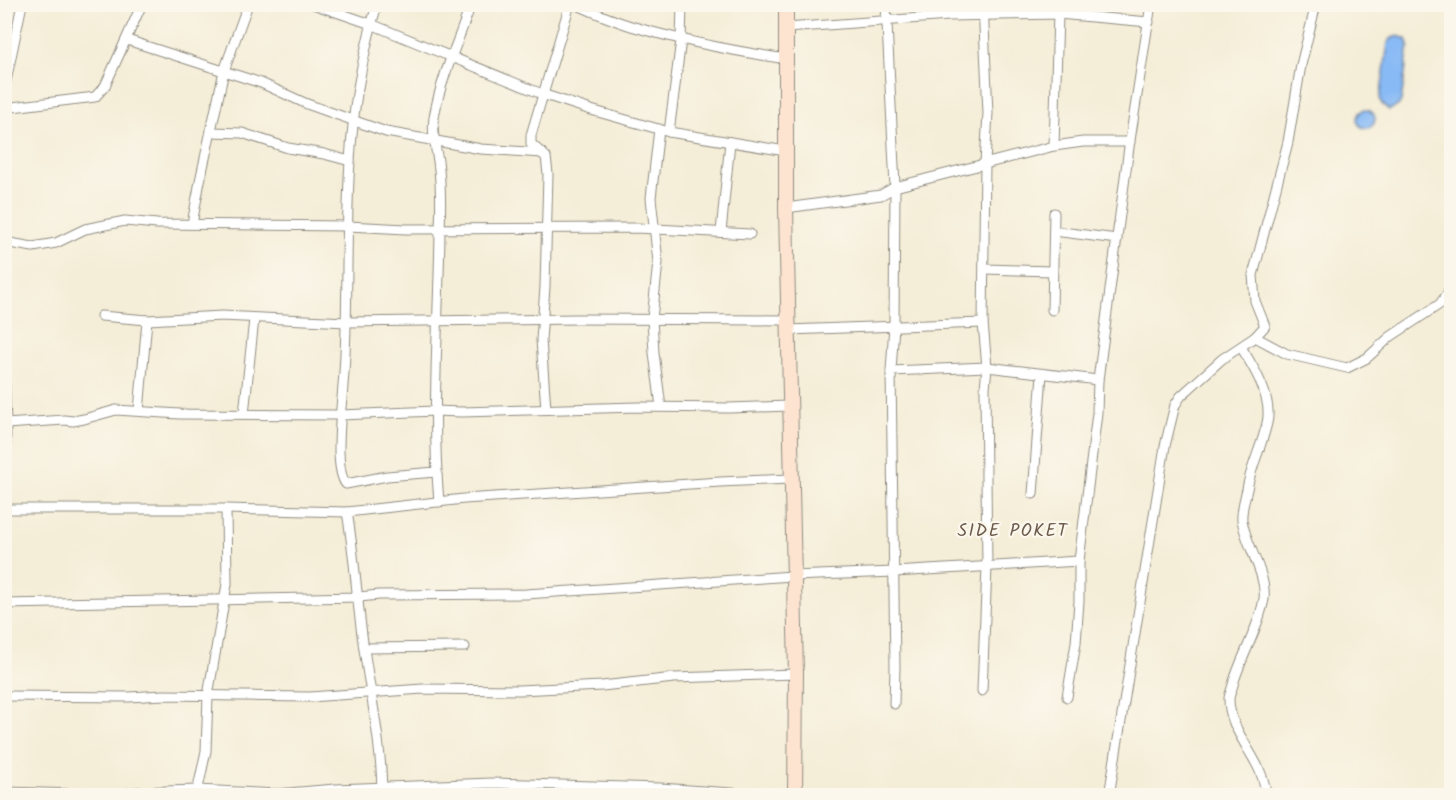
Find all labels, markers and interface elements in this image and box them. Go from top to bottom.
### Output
district label: SIDE POKET [957,517,1069,546]

